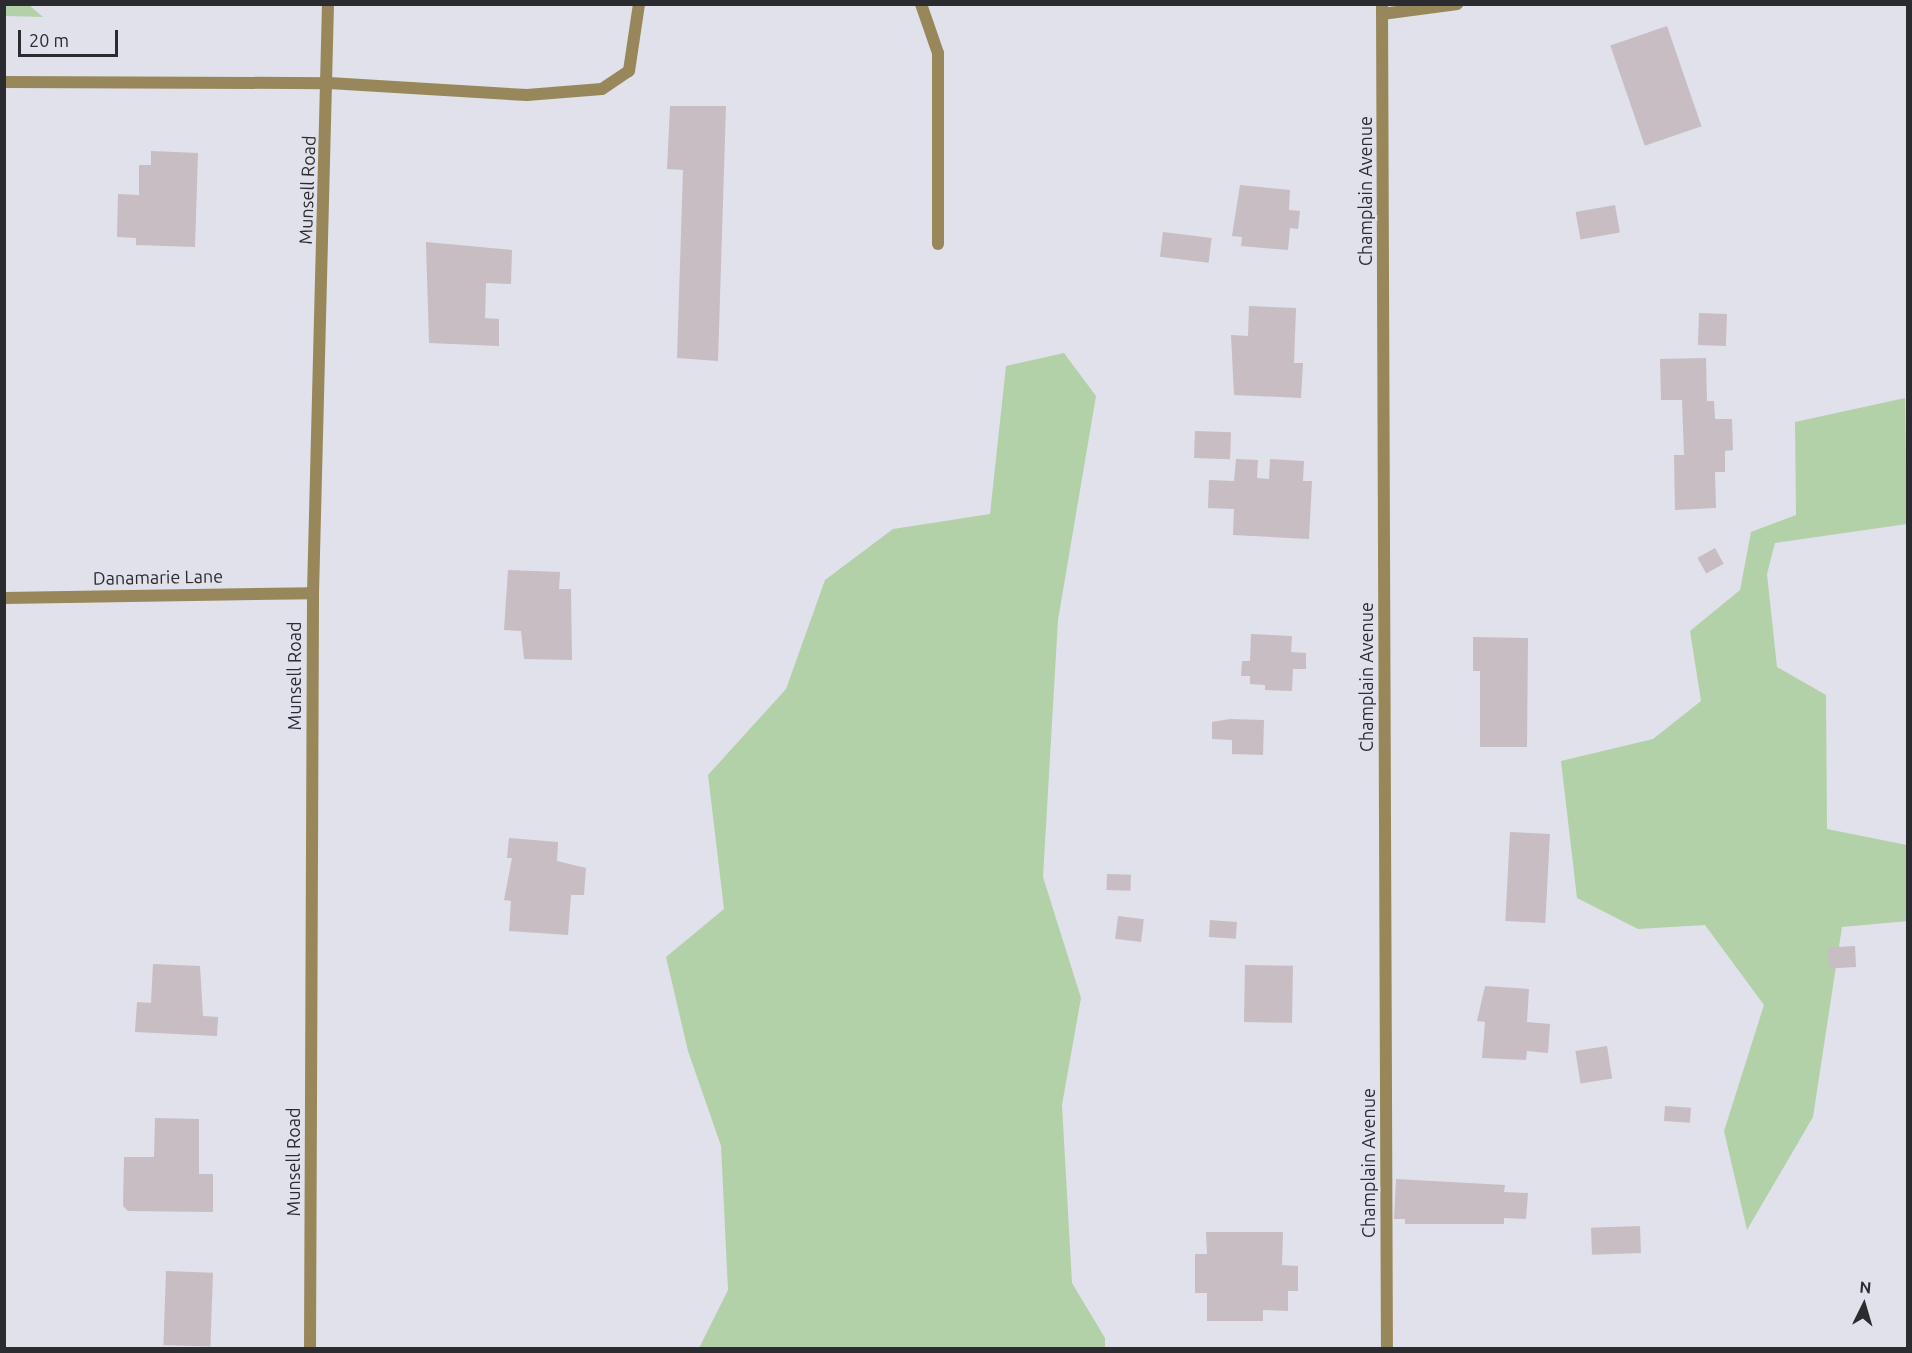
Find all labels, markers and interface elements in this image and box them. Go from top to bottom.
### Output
scale bar [21,18,122,56]
text: 20 m [29,30,69,50]
street label: Champlain Avenue [1354,116,1376,266]
street label: Munsell Road [294,135,320,245]
street label: Danamarie Lane [93,565,223,589]
street label: Champlain Avenue [1355,602,1377,752]
street label: Munsell Road [283,622,305,730]
street label: Champlain Avenue [1357,1088,1379,1238]
street label: Munsell Road [282,1108,304,1216]
north arrow [1834,1275,1894,1335]
text: N [1859,1278,1872,1297]

